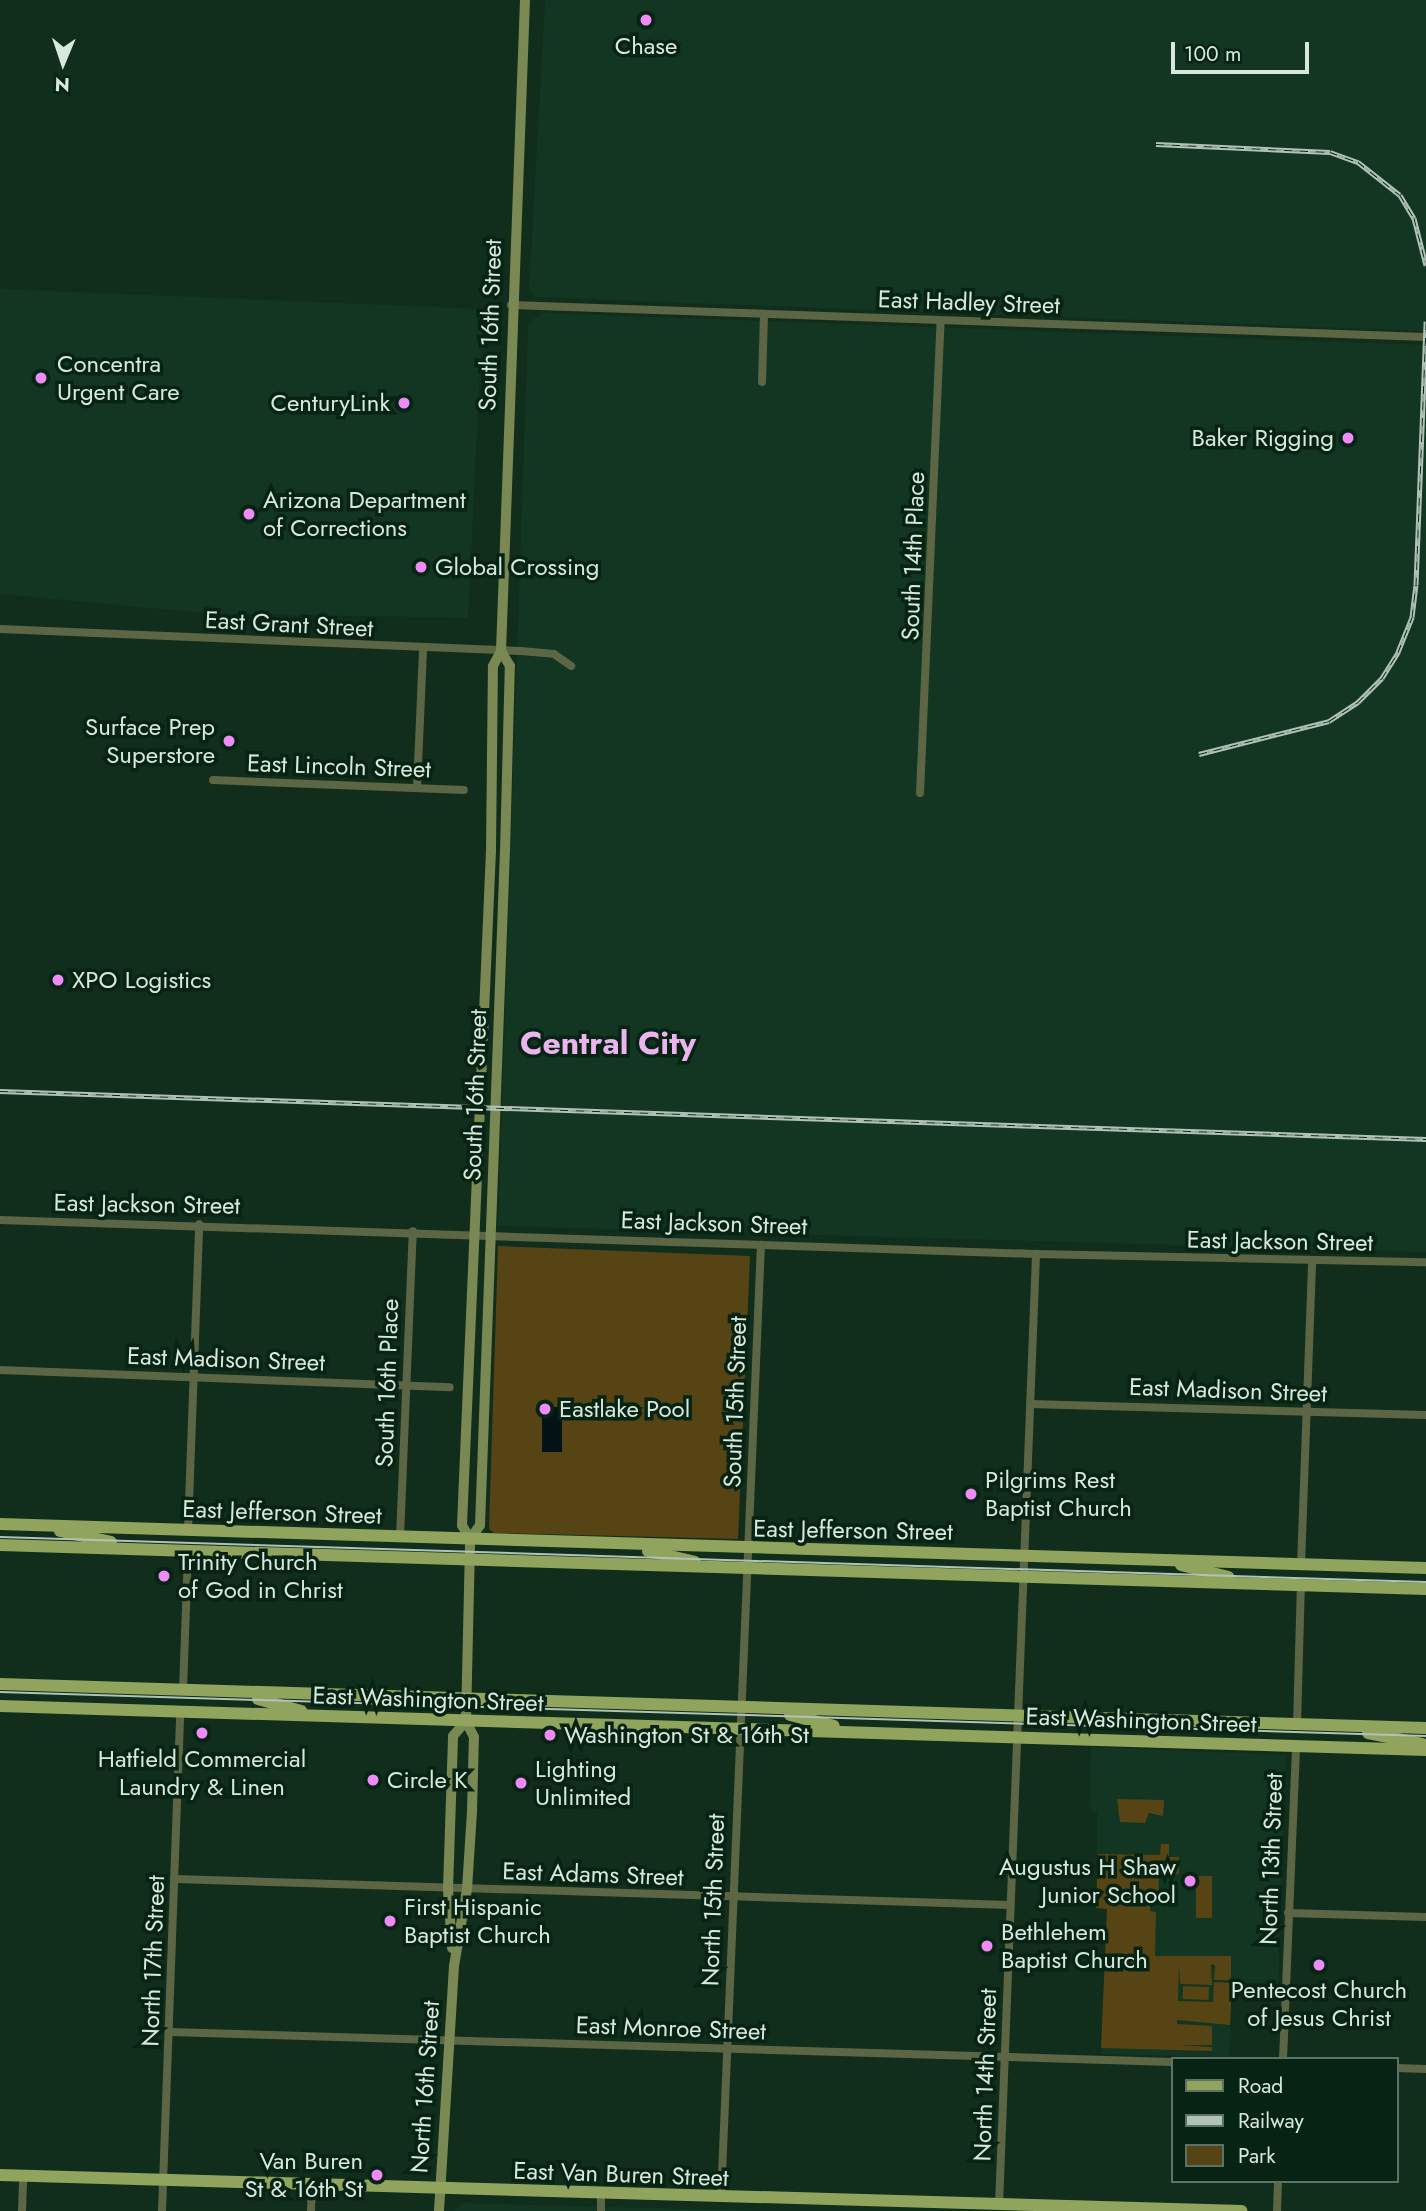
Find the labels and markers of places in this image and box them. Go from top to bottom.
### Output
marker: Chase [638,12,654,28]
place label: Chase [615,32,677,60]
place label: Concentra Urgent Care [57,350,180,406]
marker: Concentra Urgent Care [31,368,51,388]
place label: CenturyLink [271,389,390,417]
marker: CenturyLink [396,395,412,411]
place label: Baker Rigging [1192,424,1334,452]
marker: Baker Rigging [1340,430,1356,446]
place label: Arizona Department of Corrections [263,486,466,542]
marker: Arizona Department of Corrections [241,506,257,522]
place label: Global Crossing [435,553,599,581]
marker: Global Crossing [413,559,429,575]
place label: Surface Prep Superstore [85,713,215,769]
marker: Surface Prep Superstore [221,733,237,749]
place label: XPO Logistics [72,966,211,994]
marker: XPO Logistics [50,972,66,988]
place label: Eastlake Pool [559,1395,690,1423]
marker: Eastlake Pool [537,1401,553,1417]
place label: Pilgrims Rest Baptist Church [985,1466,1132,1522]
marker: Pilgrims Rest Baptist Church [963,1486,979,1502]
place label: Trinity Church of God in Christ [178,1548,343,1604]
marker: Trinity Church of God in Christ [156,1568,172,1584]
place label: Washington St & 16th St [564,1721,809,1749]
marker: Hatfield Commercial Laundry & Linen [194,1725,210,1741]
marker: Washington St & 16th St [542,1727,558,1743]
place label: Hatfield Commercial Laundry & Linen [98,1745,306,1801]
place label: Lighting Unlimited [535,1755,631,1811]
place label: Circle K [387,1766,468,1794]
marker: Circle K [365,1772,381,1788]
marker: Lighting Unlimited [513,1775,529,1791]
place label: Augustus H Shaw Junior School [999,1853,1176,1909]
marker: Augustus H Shaw Junior School [1182,1873,1198,1889]
place label: First Hispanic Baptist Church [404,1893,551,1949]
marker: First Hispanic Baptist Church [382,1913,398,1929]
place label: Bethlehem Baptist Church [1001,1918,1148,1974]
marker: Bethlehem Baptist Church [979,1938,995,1954]
marker: Pentecost Church of Jesus Christ [1311,1957,1327,1973]
place label: Pentecost Church of Jesus Christ [1231,1976,1407,2032]
place label: Van Buren St & 16th St [244,2147,363,2203]
marker: Van Buren St & 16th St [369,2167,385,2183]

